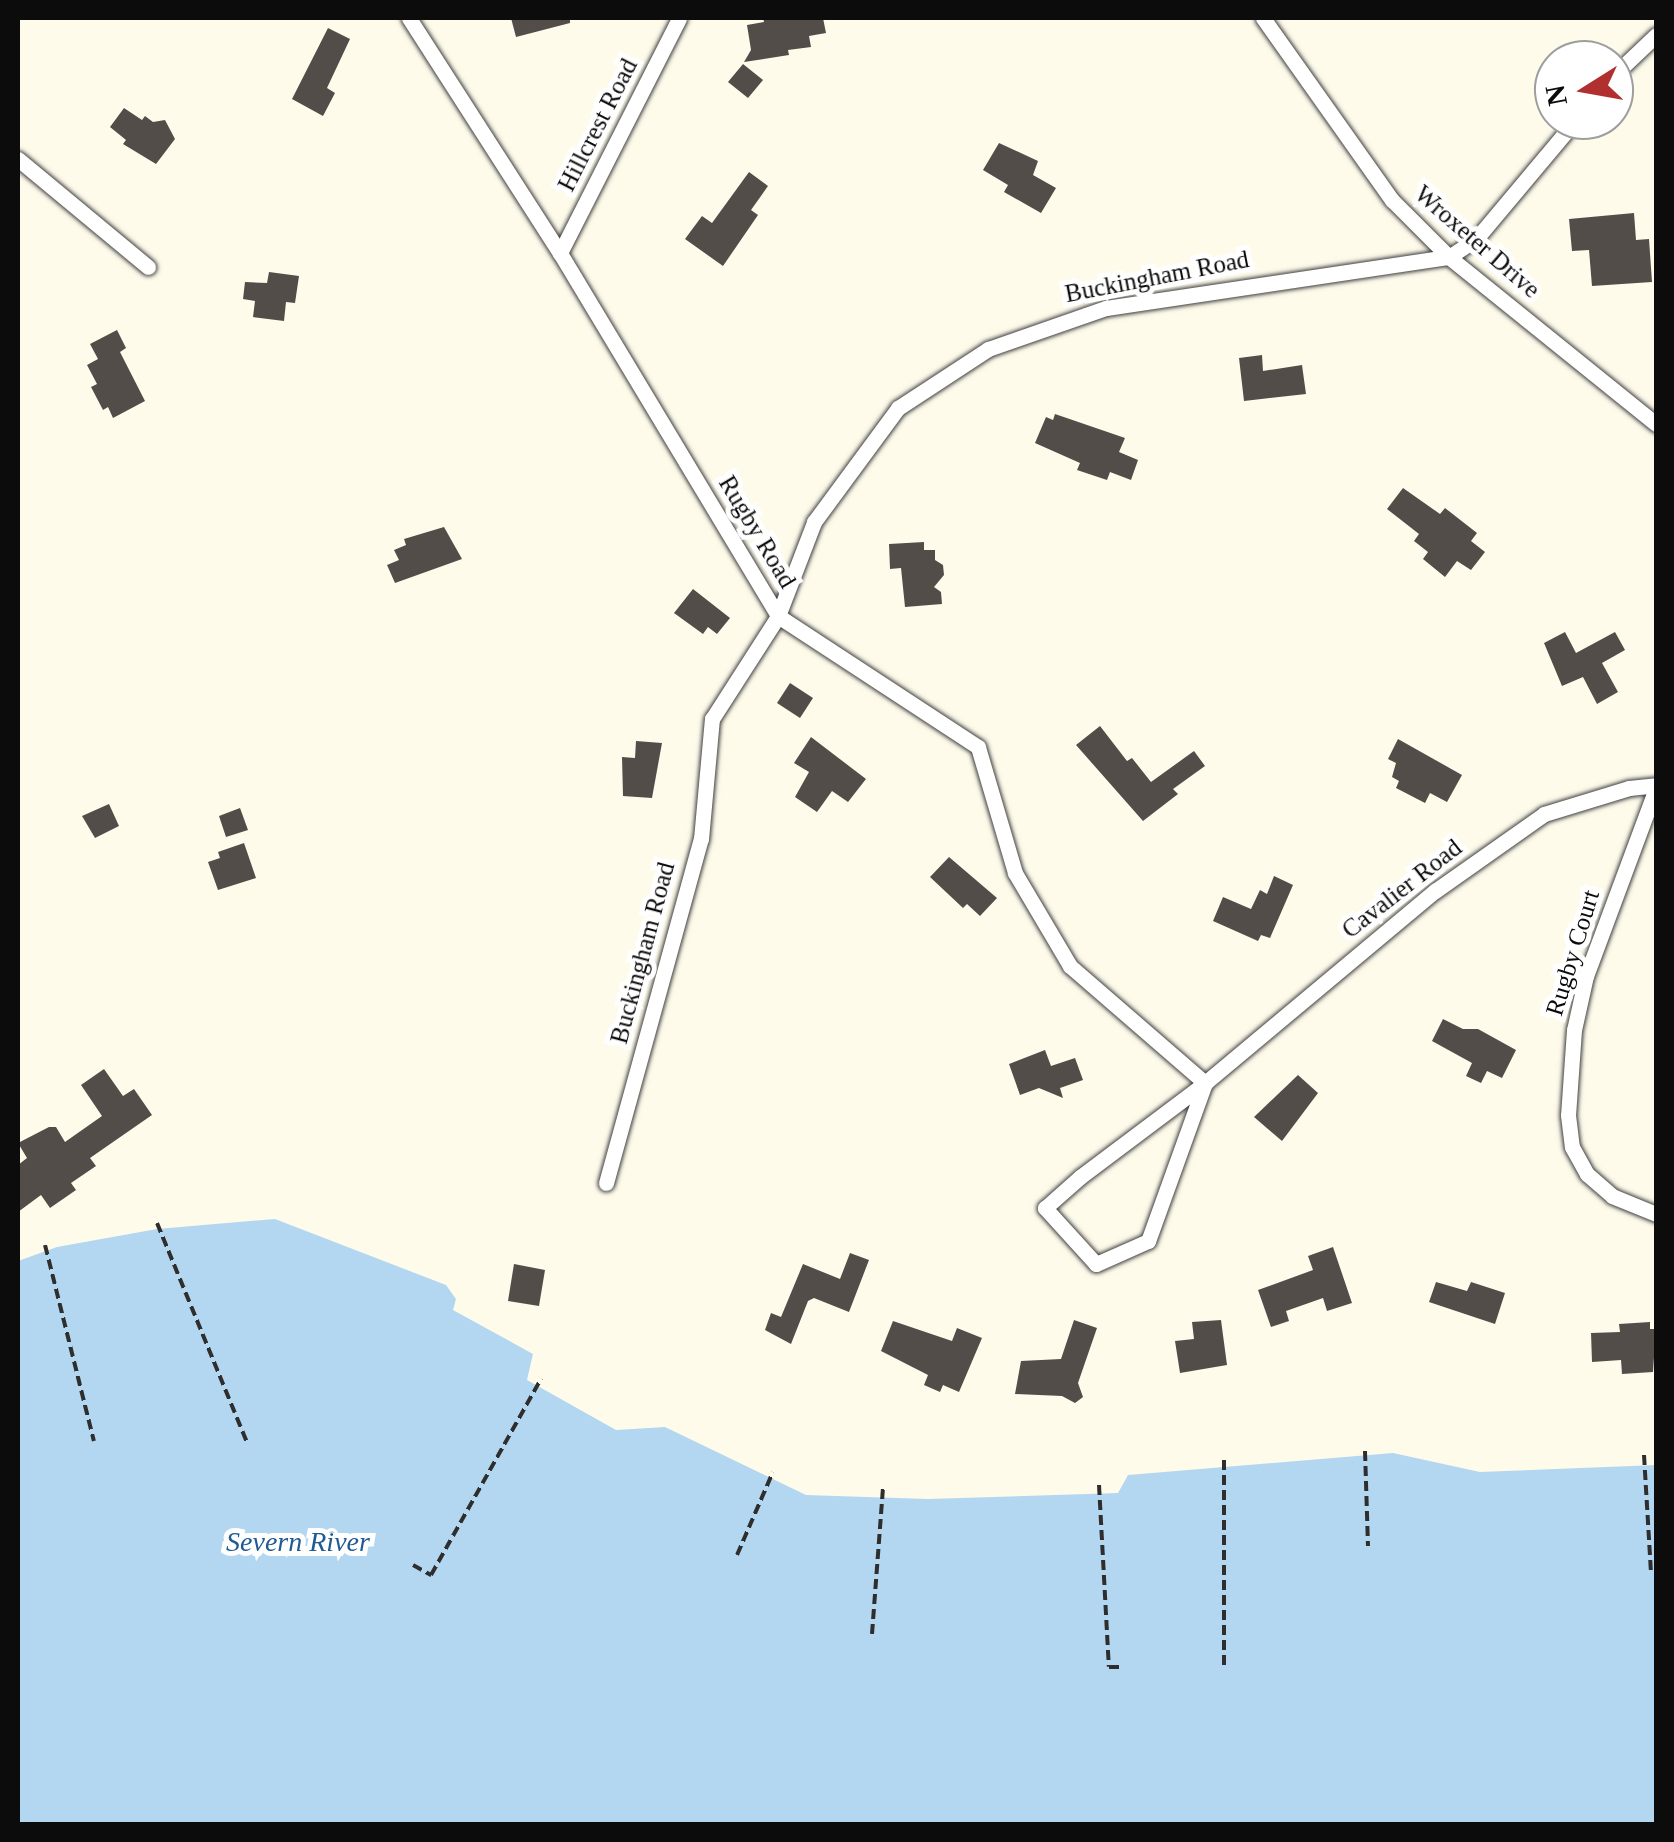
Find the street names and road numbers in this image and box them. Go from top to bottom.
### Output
street label: Hillcrest Road [552,54,644,196]
street label: Wroxeter Drive [1408,179,1546,305]
street label: Buckingham Road [1062,244,1252,310]
street label: Rugby Road [712,470,802,594]
street label: Cavalier Road [1336,833,1468,945]
street label: Buckingham Road [604,859,682,1047]
street label: Rugby Court [1540,887,1606,1019]

